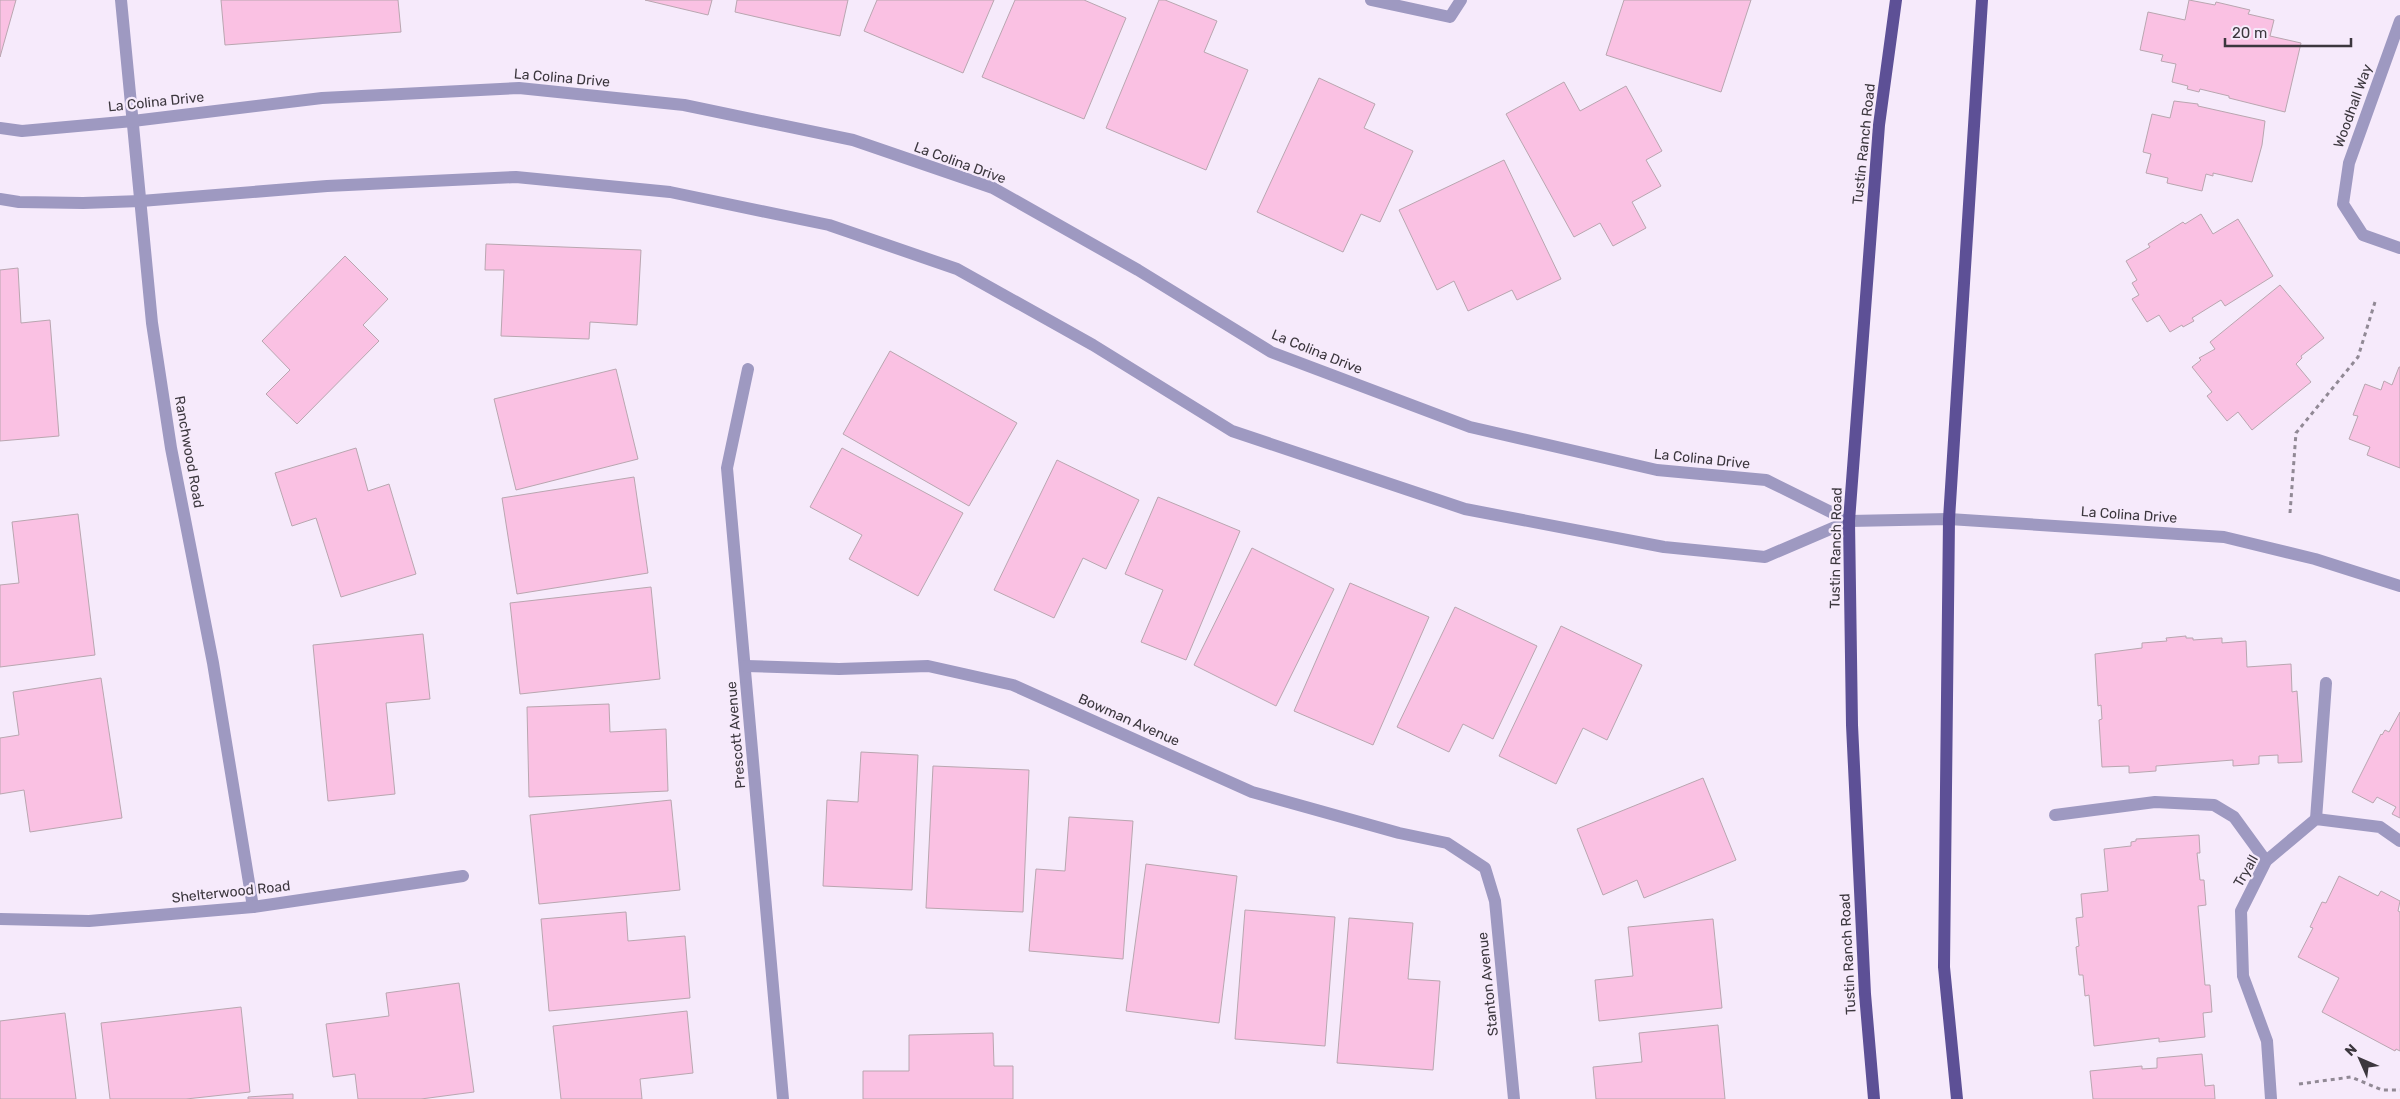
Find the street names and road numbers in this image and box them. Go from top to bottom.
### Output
street label: Woodhall Way [2330,62,2376,150]
street label: La Colina Drive [513,65,611,91]
street label: Tustin Ranch Road [1849,83,1879,205]
street label: La Colina Drive [107,88,205,115]
street label: La Colina Drive [912,139,1008,188]
street label: La Colina Drive [1269,326,1365,378]
street label: Ranchwood Road [171,395,207,509]
street label: La Colina Drive [1653,446,1751,473]
street label: Tustin Ranch Road [1826,487,1846,609]
street label: La Colina Drive [2080,503,2178,527]
street label: Prescott Avenue [723,680,749,789]
street label: Bowman Avenue [1076,690,1182,750]
street label: Tryall [2230,852,2262,890]
street label: Shelterwood Road [171,877,291,907]
street label: Tustin Ranch Road [1836,893,1860,1015]
street label: Stanton Avenue [1474,931,1502,1037]

